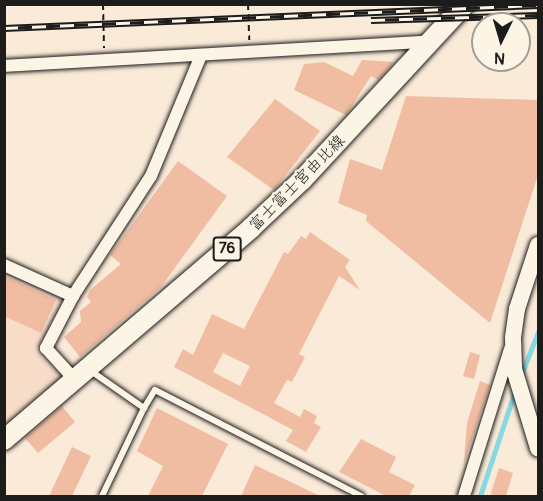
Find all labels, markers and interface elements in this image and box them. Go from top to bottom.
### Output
north arrow [471,12,531,72]
text: N [493,48,506,68]
street label: 富士富士宮由比線 [245,131,349,235]
road number: 76 [212,237,242,261]

